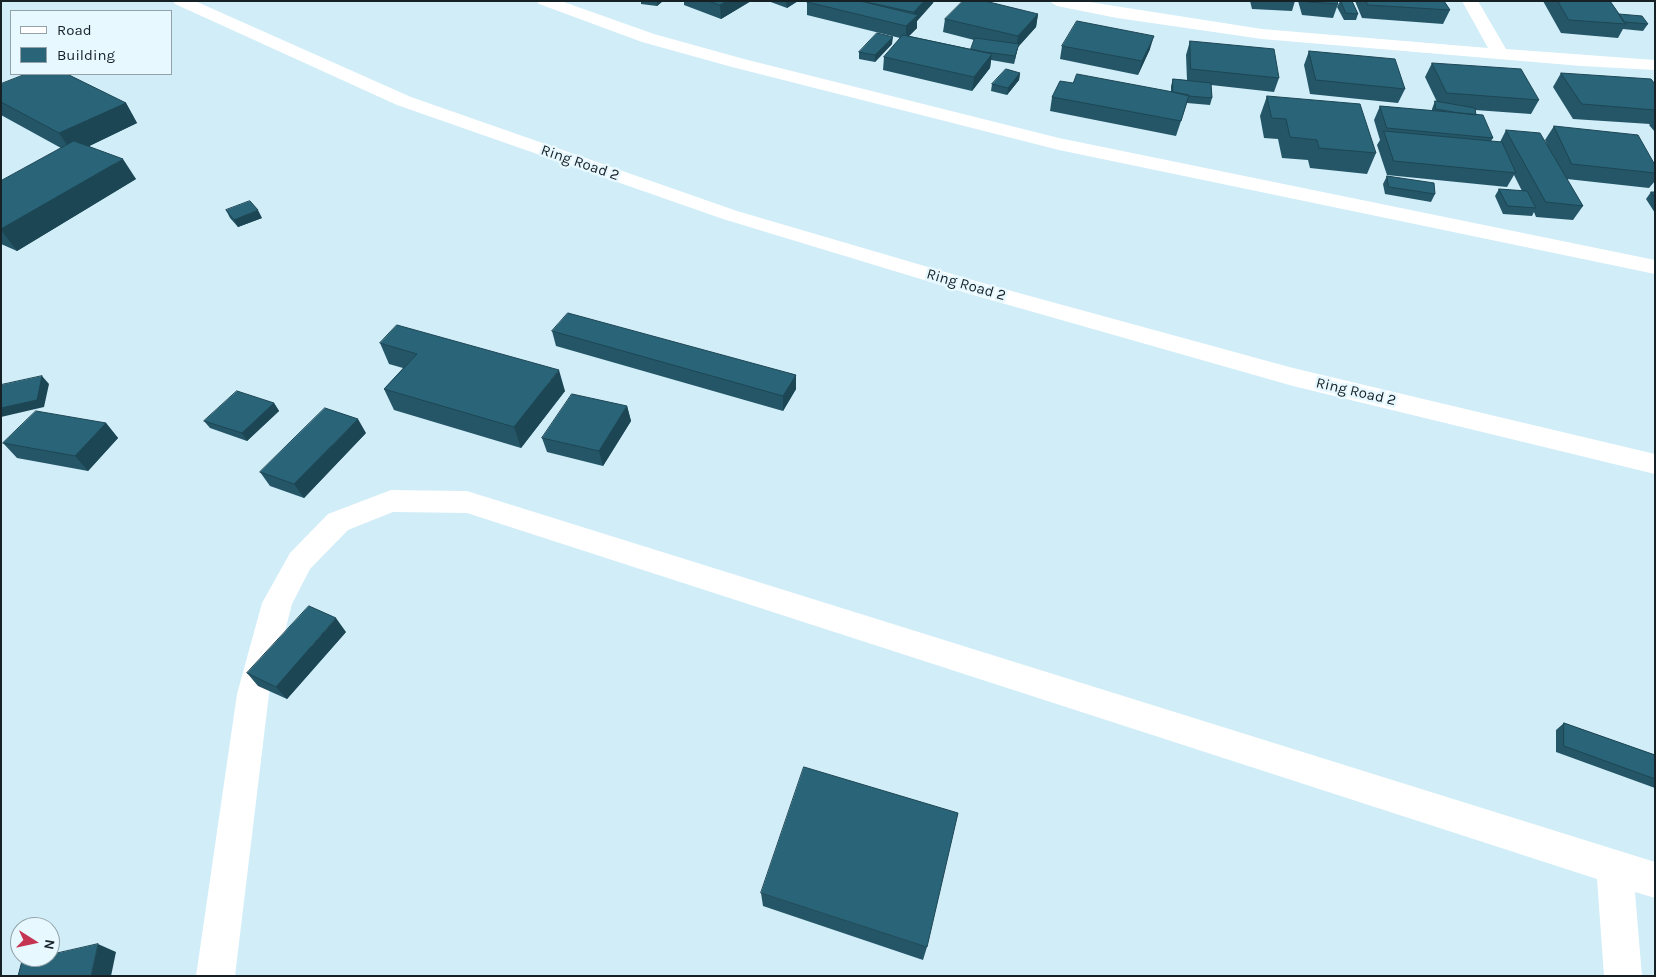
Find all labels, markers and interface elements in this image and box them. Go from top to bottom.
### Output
legend [10,10,172,75]
text: Road [57,21,92,39]
text: Building [57,46,115,64]
street label: Ring Road 2 [539,141,621,185]
street label: Ring Road 2 [924,265,1008,305]
street label: Ring Road 2 [1314,374,1398,410]
north arrow [10,917,60,967]
text: N [40,938,59,951]

